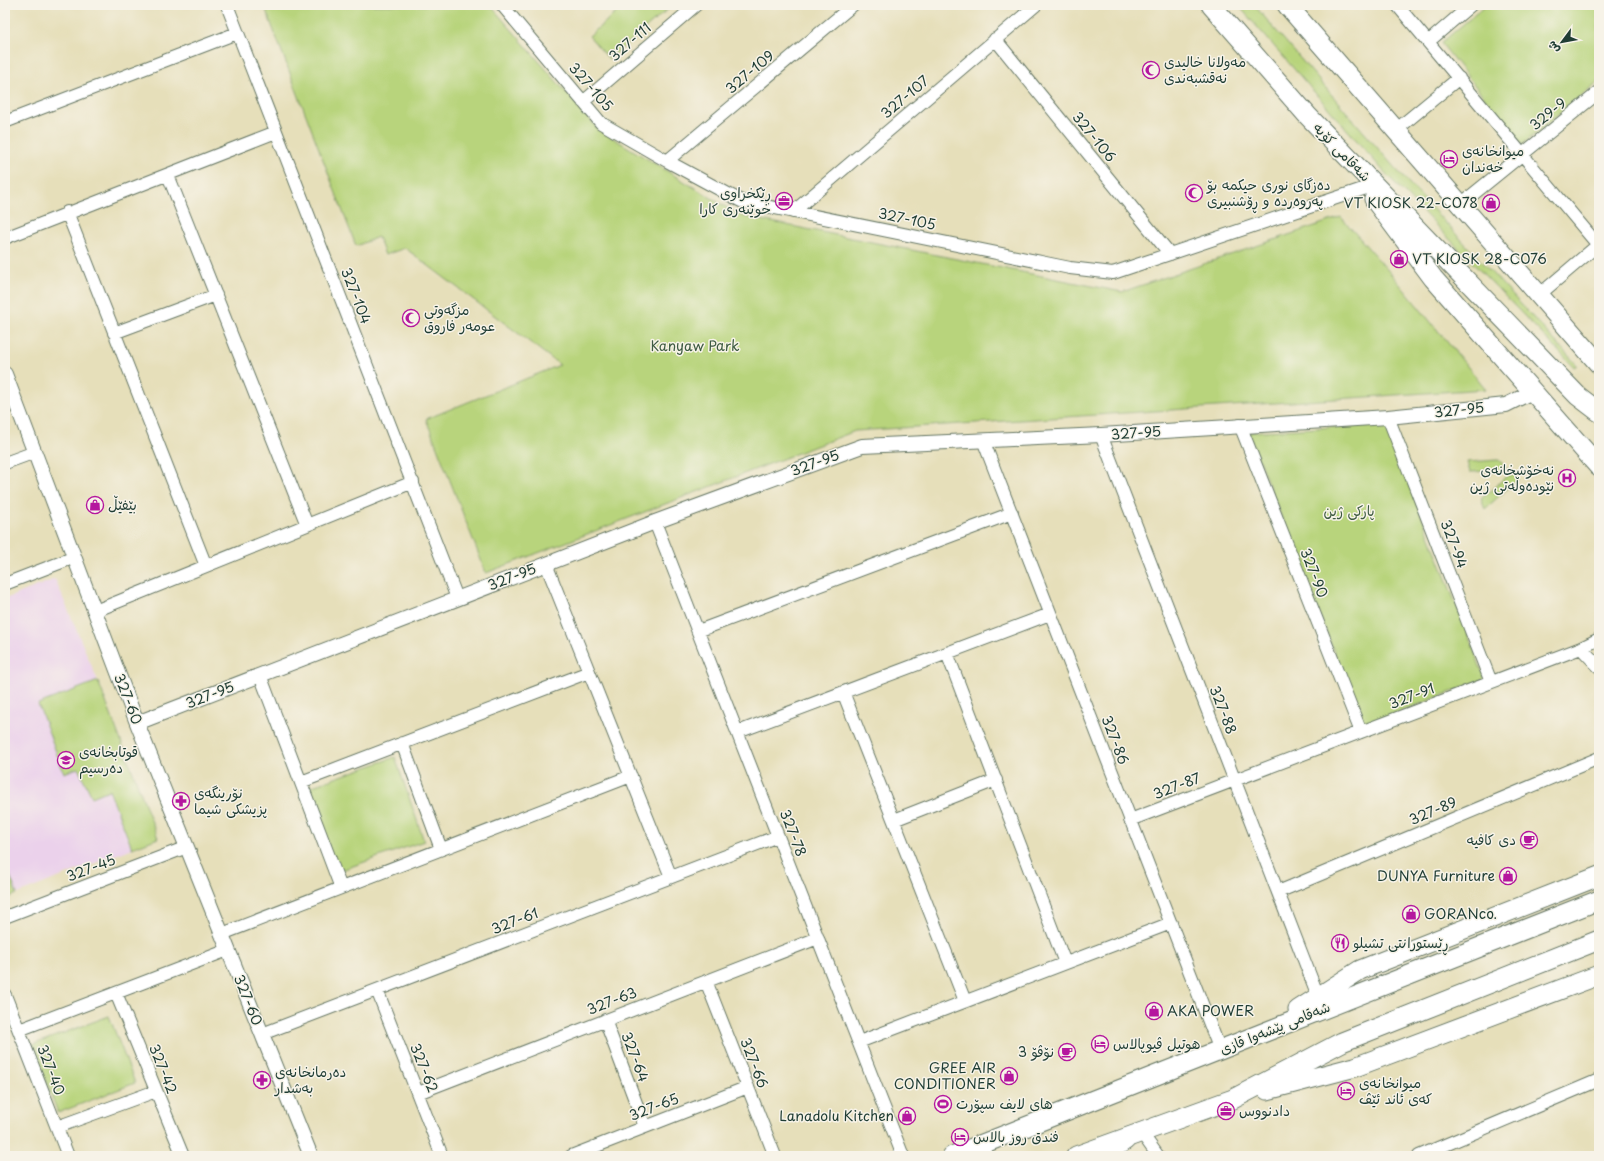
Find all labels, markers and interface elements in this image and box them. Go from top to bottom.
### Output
street label: 327-111 [604,17,655,66]
north arrow [1542,22,1582,62]
text: ش [1543,38,1564,57]
street label: 327-109 [721,45,779,98]
place label: مەولانا خالیدی نەقشبەندی [1164,51,1246,88]
street label: 327-105 [564,58,618,116]
mosque icon: مەولانا خالیدی نەقشبەندی [1141,60,1161,80]
street label: 327-107 [876,70,933,123]
street label: 329-9 [1525,92,1570,135]
street label: 327-106 [1068,107,1121,167]
street label: شەقامی کۆیە [1309,117,1376,186]
place label: میوانخانەی خەندان [1462,140,1524,177]
hotel icon: میوانخانەی خەندان [1439,149,1459,169]
place label: دەزگای نوری حیکمە بۆ پەروەردە و ڕۆشنبیری [1206,174,1331,214]
place label: ڕێكخراوی خوێنەری كارا [699,182,771,219]
mosque icon: دەزگای نوری حیکمە بۆ پەروەردە و ڕۆشنبیری [1184,183,1204,203]
office icon: ڕێكخراوی خوێنەری كارا [774,191,794,211]
place label: VT KIOSK 22-C078 [1343,192,1478,213]
shop icon: VT KIOSK 22-C078 [1481,193,1501,213]
street label: 327-105 [876,202,938,235]
place label: VT KIOSK 28-C076 [1412,248,1547,269]
shop icon: VT KIOSK 28-C076 [1389,249,1409,269]
street label: 327-104 [336,265,377,327]
place label: مزگەوتی عومەر فاروق [424,299,495,336]
mosque icon: مزگەوتی عومەر فاروق [401,308,421,328]
park label: Kanyaw Park [650,335,740,356]
street label: 327-95 [1433,396,1485,423]
street label: 327-95 [1110,420,1162,445]
street label: 327-95 [788,444,842,481]
place label: نەخۆشخانەی نێودەوڵەتی ژین [1470,459,1554,496]
hospital icon: نەخۆشخانەی نێودەوڵەتی ژین [1557,468,1577,488]
place label: بێفێڵ [108,494,137,515]
shop icon: بێفێڵ [85,495,105,515]
park label: پارکی ژین [1323,500,1375,521]
street label: 327-94 [1436,516,1473,571]
street label: 327-90 [1295,545,1333,601]
street label: 327-95 [485,558,539,595]
street label: 327-60 [109,670,148,727]
street label: 327-95 [183,676,237,713]
street label: 327-91 [1386,677,1438,714]
street label: 327-88 [1205,682,1242,737]
street label: 327-86 [1096,712,1134,767]
place label: قوتابخانەی دەرسیم [79,741,138,779]
school or university icon: قوتابخانەی دەرسیم [56,750,76,770]
street label: 327-87 [1150,767,1204,804]
place label: نۆرینگەی پزیشکی شیما [194,782,267,819]
pharmacy icon: نۆرینگەی پزیشکی شیما [171,791,191,811]
street label: 327-89 [1406,791,1460,830]
street label: 327-78 [775,806,812,859]
place label: دى كافيه [1467,829,1516,850]
cafe icon: دى كافيه [1519,830,1539,850]
street label: 327-45 [63,849,118,886]
place label: DUNYA Furniture [1377,865,1495,886]
shop icon: DUNYA Furniture [1498,866,1518,886]
street label: 327-61 [488,902,541,939]
place label: GORANco. [1424,903,1497,924]
shop icon: GORANco. [1401,904,1421,924]
place label: ڕێستورانتی تشیلو [1352,932,1449,956]
restaurant icon: ڕێستورانتی تشیلو [1330,933,1350,953]
street label: 327-60 [229,971,268,1028]
street label: 327-63 [584,981,640,1020]
street label: شەقامی پێشەوا قازی [1216,996,1333,1059]
place label: AKA POWER [1167,1000,1254,1021]
shop icon: AKA POWER [1144,1001,1164,1021]
street label: 327-64 [616,1029,655,1085]
place label: هوتیل ڤیوپالاس [1113,1033,1201,1054]
hotel icon: هوتیل ڤیوپالاس [1090,1034,1110,1054]
street label: 327-66 [735,1035,774,1091]
street label: 327-62 [405,1040,444,1096]
street label: 327-40 [32,1041,71,1098]
street label: 327-42 [144,1041,183,1097]
place label: نۆڤۆ 3 [1018,1041,1054,1062]
cafe icon: نۆڤۆ 3 [1057,1042,1077,1062]
place label: GREE AIR CONDITIONER [894,1057,996,1094]
place label: دەرمانخانەی بەشدار [274,1061,346,1098]
shop icon: GREE AIR CONDITIONER [999,1066,1019,1086]
pharmacy icon: دەرمانخانەی بەشدار [252,1070,272,1090]
place label: میوانخانەی کەی ئاند ئێڤ [1359,1072,1432,1109]
hotel icon: میوانخانەی کەی ئاند ئێڤ [1336,1081,1356,1101]
street label: 327-65 [626,1087,682,1126]
place label: های لایف سپۆرت [956,1093,1053,1114]
sports icon: های لایف سپۆرت [933,1094,953,1114]
place label: دادنووس [1239,1100,1290,1121]
office icon: دادنووس [1216,1101,1236,1121]
place label: Lanadolu Kitchen [779,1105,894,1126]
shop icon: Lanadolu Kitchen [897,1106,917,1126]
place label: فندق روز بالاس [973,1126,1059,1147]
hotel icon: فندق روز بالاس [950,1127,970,1147]

